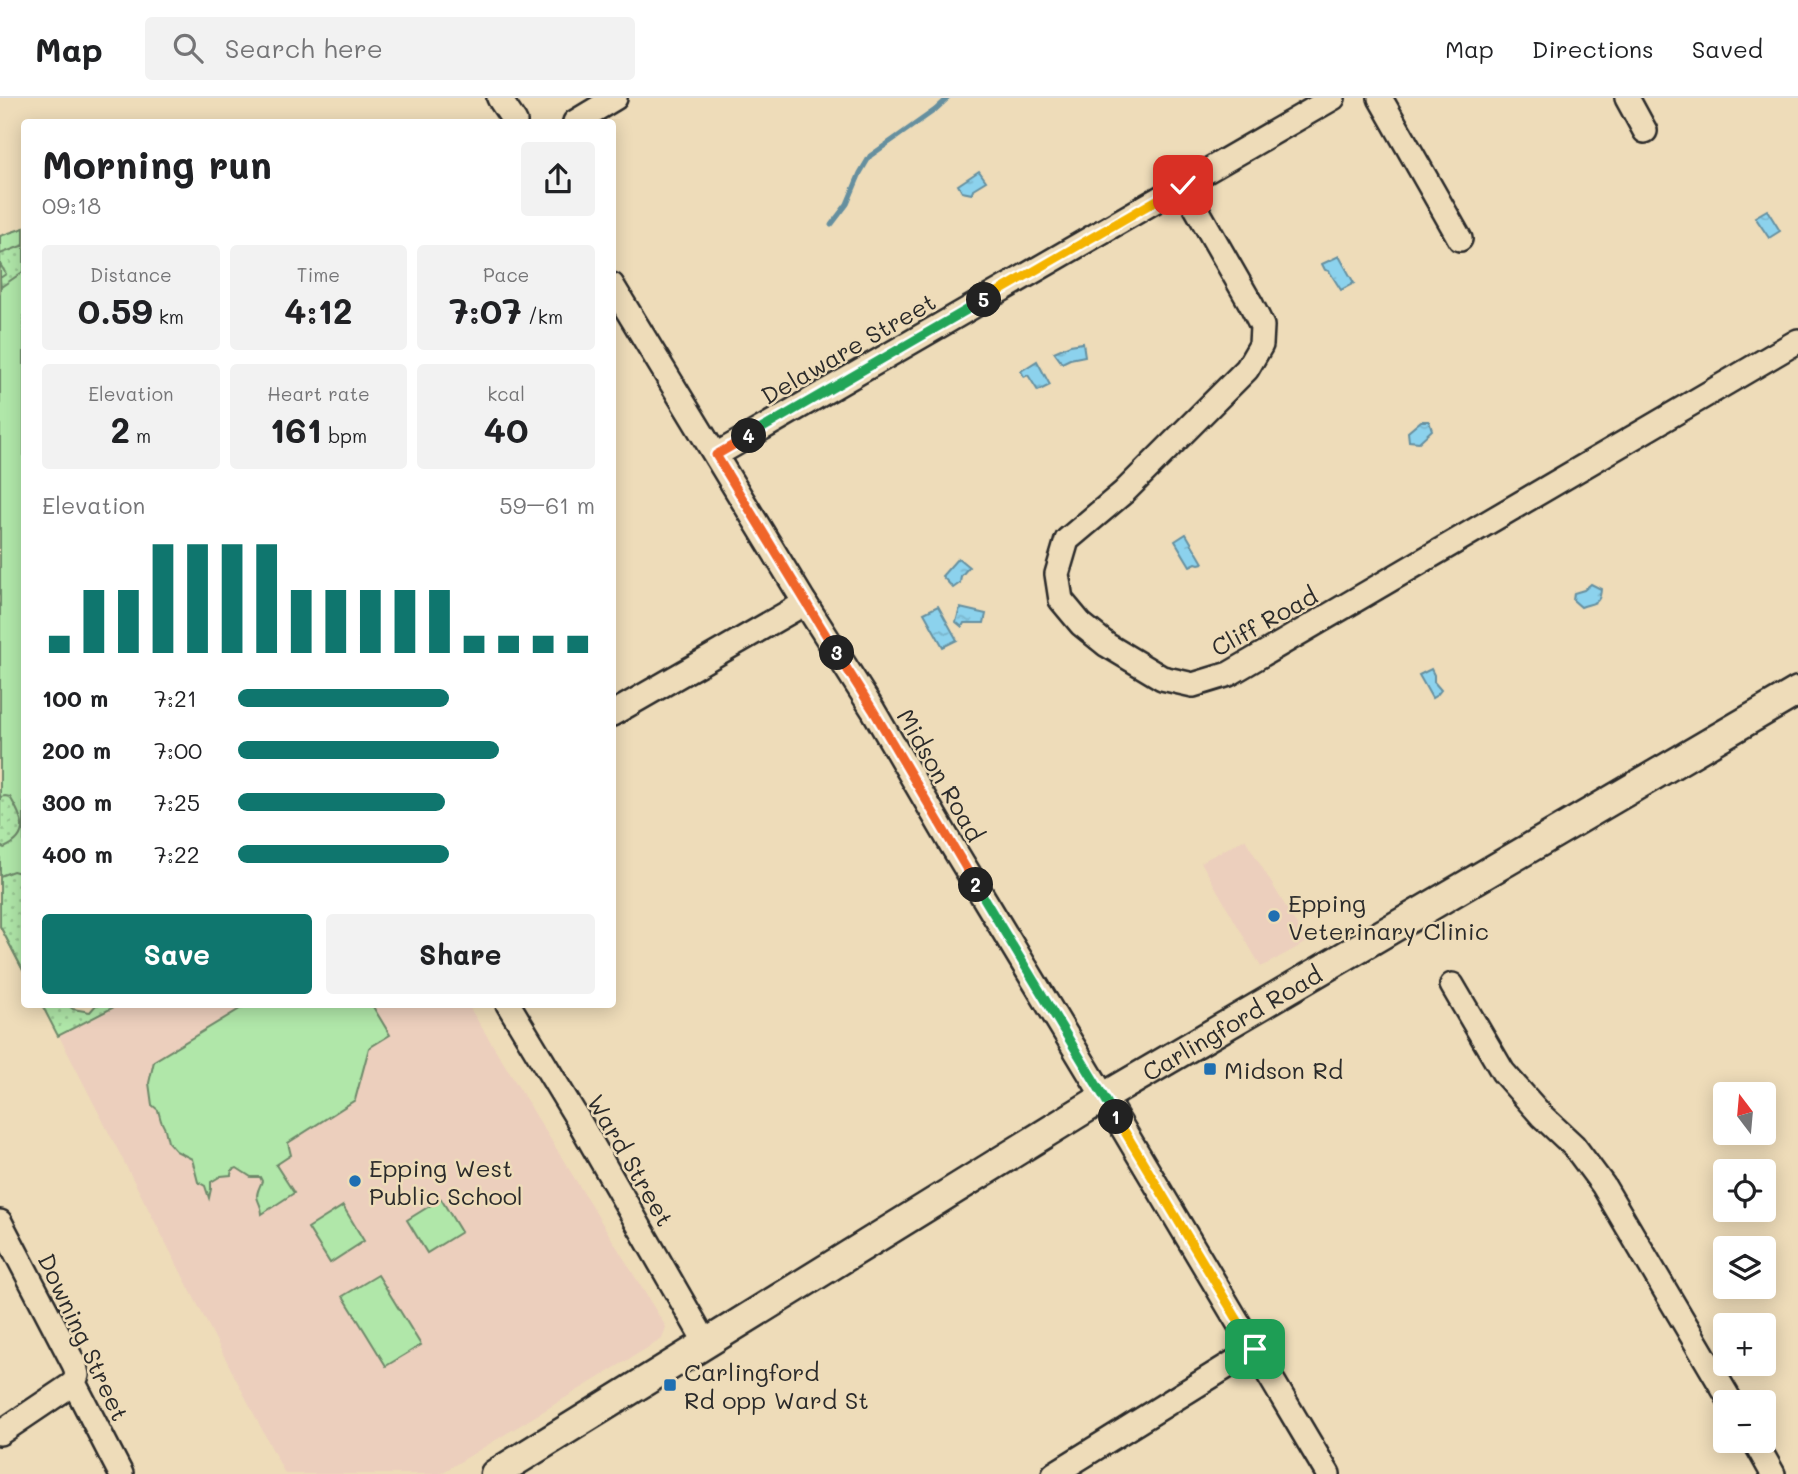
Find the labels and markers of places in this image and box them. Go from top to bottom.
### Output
pin [1153,155,1213,215]
pin: 5 [967,282,1002,318]
pin: 4 [732,418,766,454]
pin: 3 [820,636,854,670]
pin: 2 [958,868,993,902]
place label: Epping Veterinary Clinic [1288,887,1489,946]
marker: Epping Veterinary Clinic [1266,908,1282,924]
place label: Midson Rd [1224,1054,1343,1085]
marker: Midson Rd [1202,1061,1218,1077]
pin: 1 [1098,1100,1134,1134]
place label: Epping West Public School [369,1152,523,1211]
marker: Epping West Public School [347,1173,363,1189]
pin [1225,1319,1285,1379]
place label: Carlingford Rd opp Ward St [684,1356,869,1415]
marker: Carlingford Rd opp Ward St [662,1377,678,1393]

